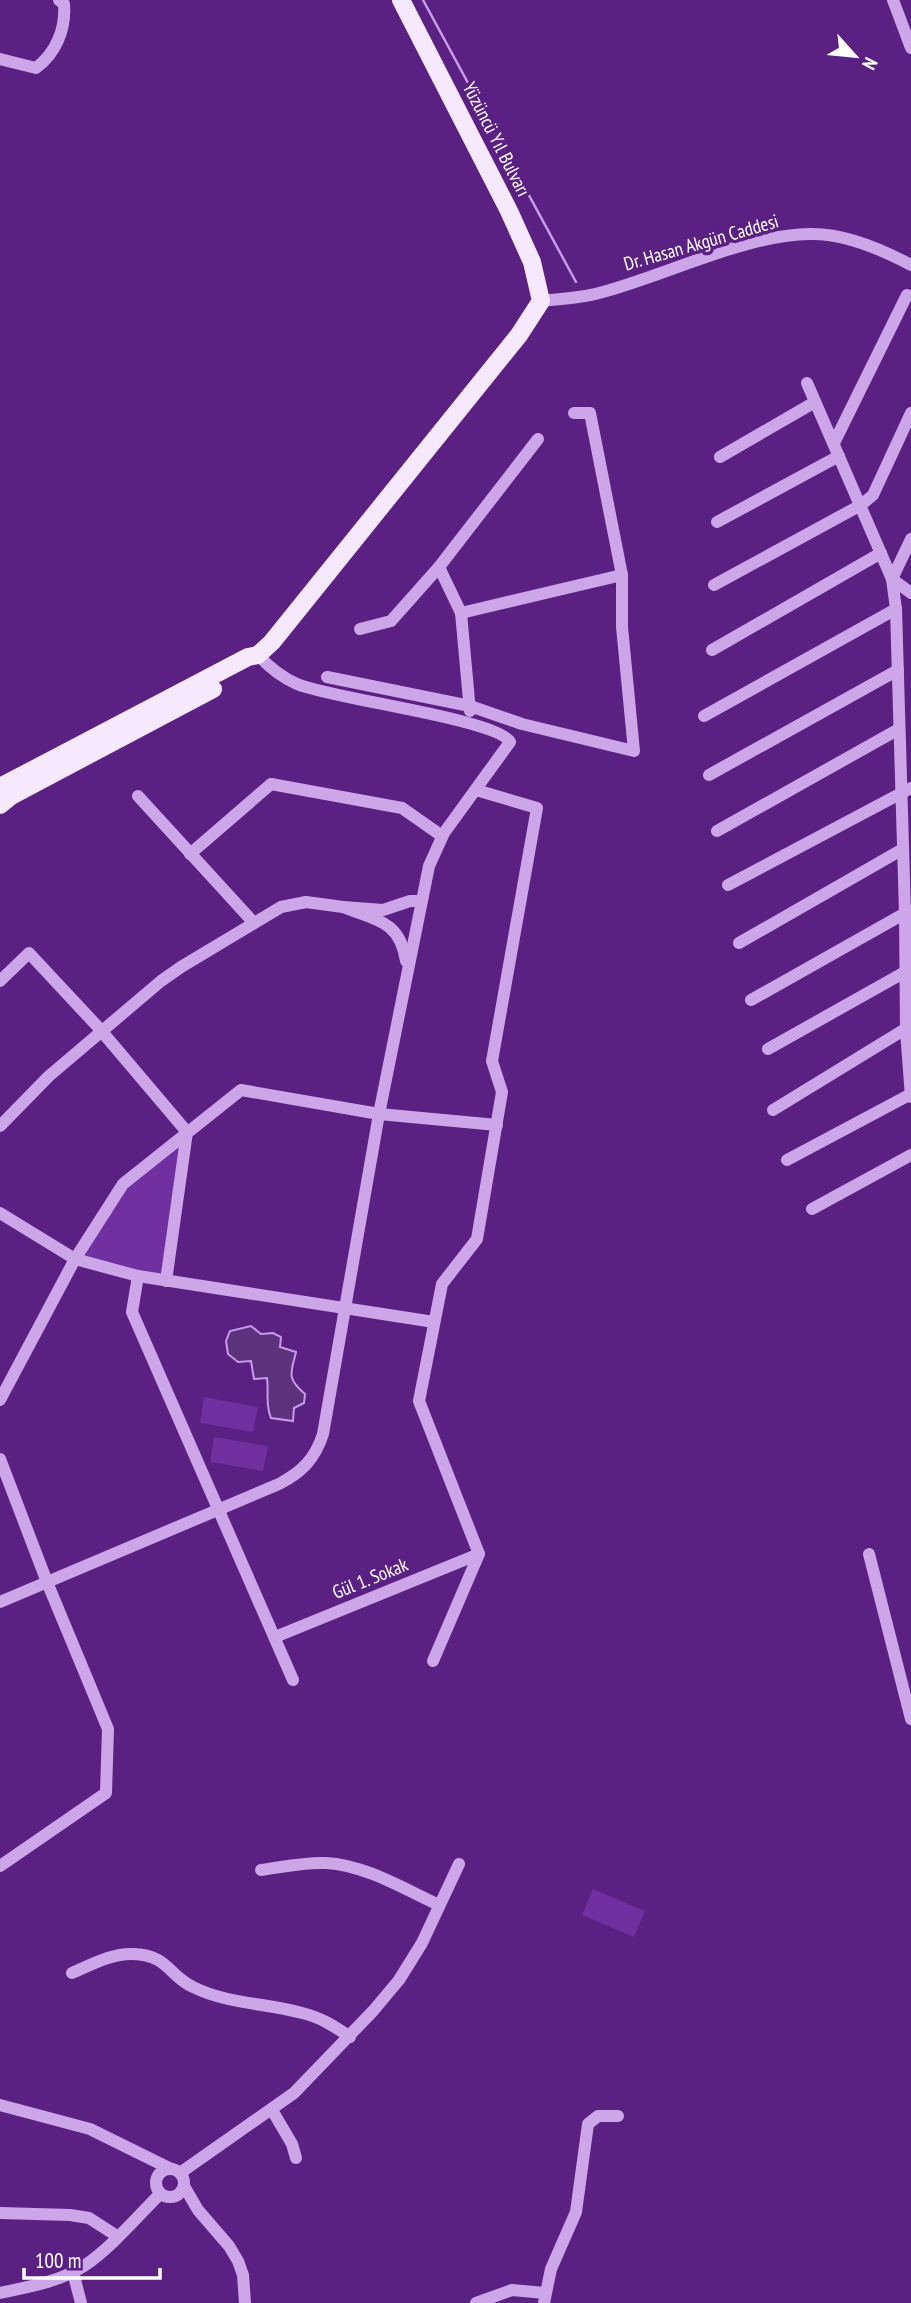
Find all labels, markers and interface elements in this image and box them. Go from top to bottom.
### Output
north arrow [820,21,890,91]
text: N [857,54,883,74]
street label: Yüzüncü Yıl Bulvarı [458,78,536,200]
street label: Dr. Hasan Akgün Caddesi [621,208,781,276]
street label: Gül 1. Sokak [329,1552,412,1604]
scale bar [24,2236,161,2280]
text: 100 m [35,2247,81,2274]

